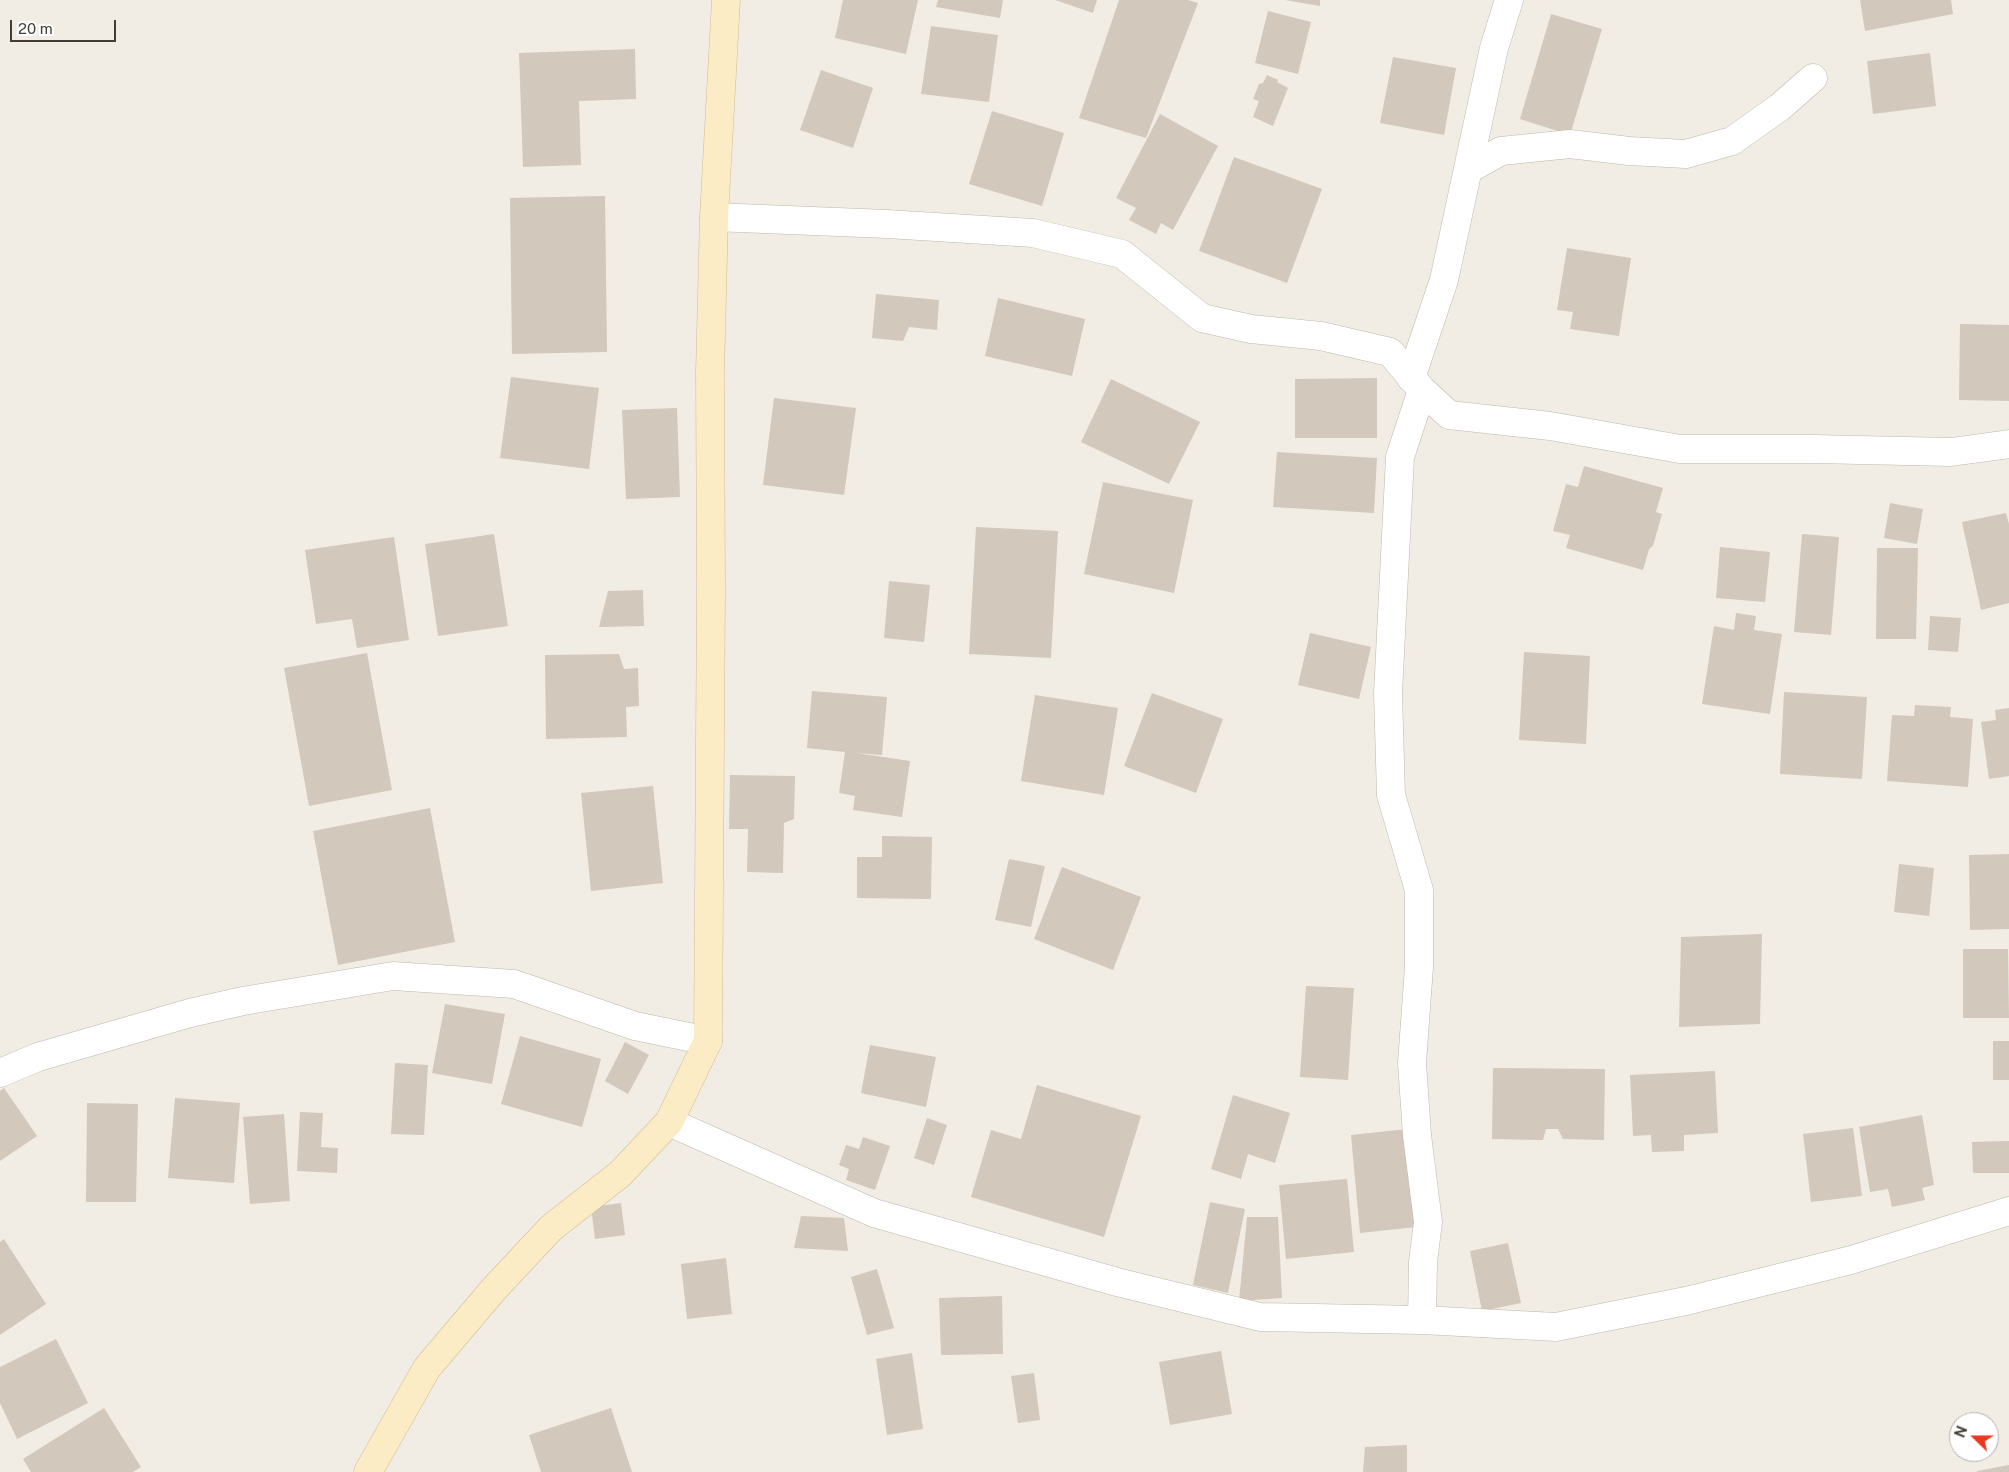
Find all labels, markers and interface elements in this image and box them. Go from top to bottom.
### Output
scale bar [12,10,119,42]
text: 20 m [18,20,53,37]
north arrow [1949,1412,1999,1462]
text: N [1952,1424,1970,1440]

